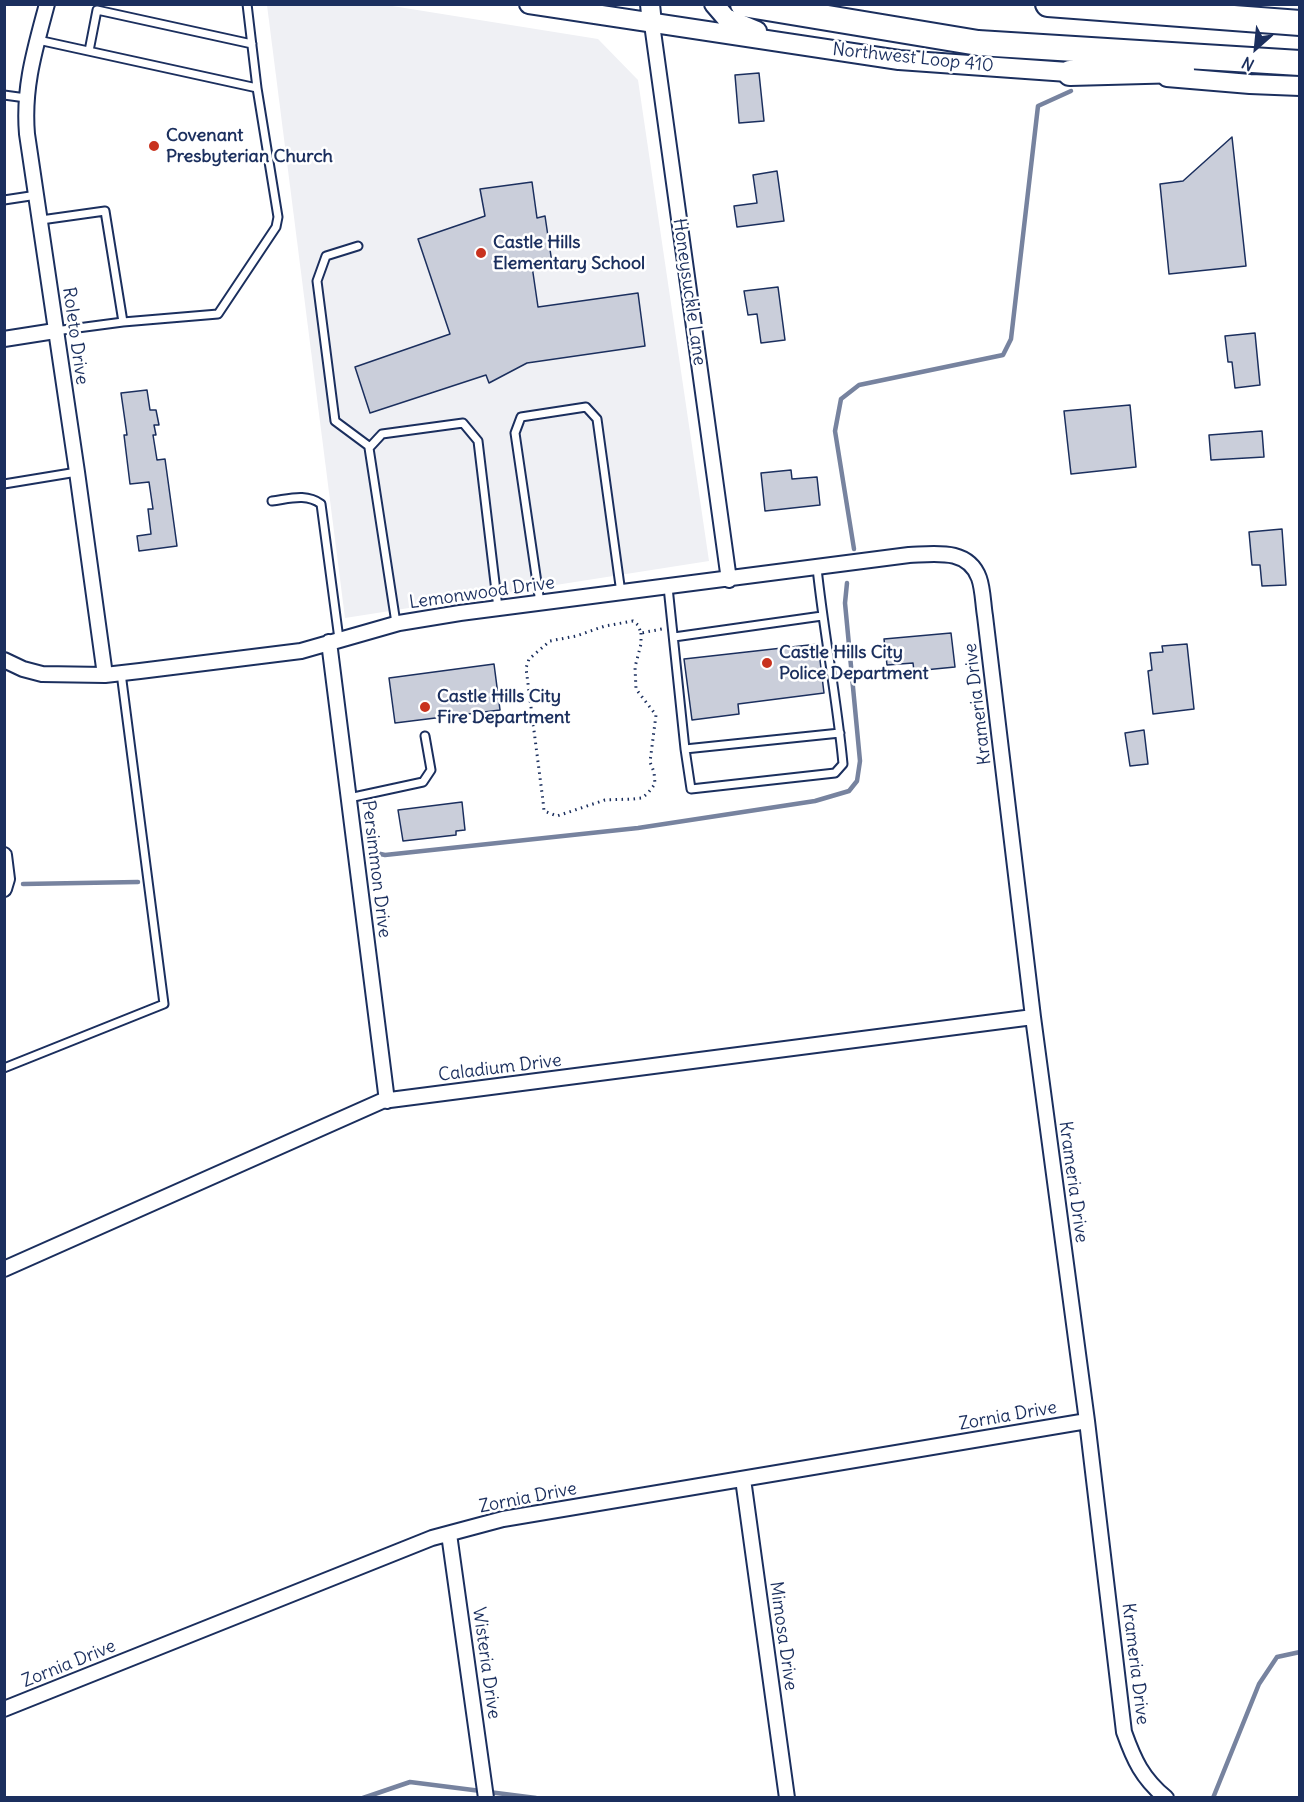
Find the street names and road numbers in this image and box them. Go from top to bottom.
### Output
street label: Northwest Loop 410 [831,39,995,77]
street label: Honeysuckle Lane [668,217,710,367]
street label: Roleto Drive [57,286,93,386]
street label: Lemonwood Drive [408,572,556,614]
street label: Krameria Drive [960,642,996,766]
street label: Persimmon Drive [357,799,395,939]
street label: Caladium Drive [437,1050,563,1086]
street label: Krameria Drive [1054,1120,1092,1244]
street label: Zornia Drive [957,1397,1059,1435]
street label: Zornia Drive [477,1478,579,1518]
street label: Mimosa Drive [765,1580,801,1692]
street label: Krameria Drive [1117,1602,1153,1726]
street label: Wisteria Drive [467,1606,505,1720]
street label: Zornia Drive [19,1635,119,1693]

